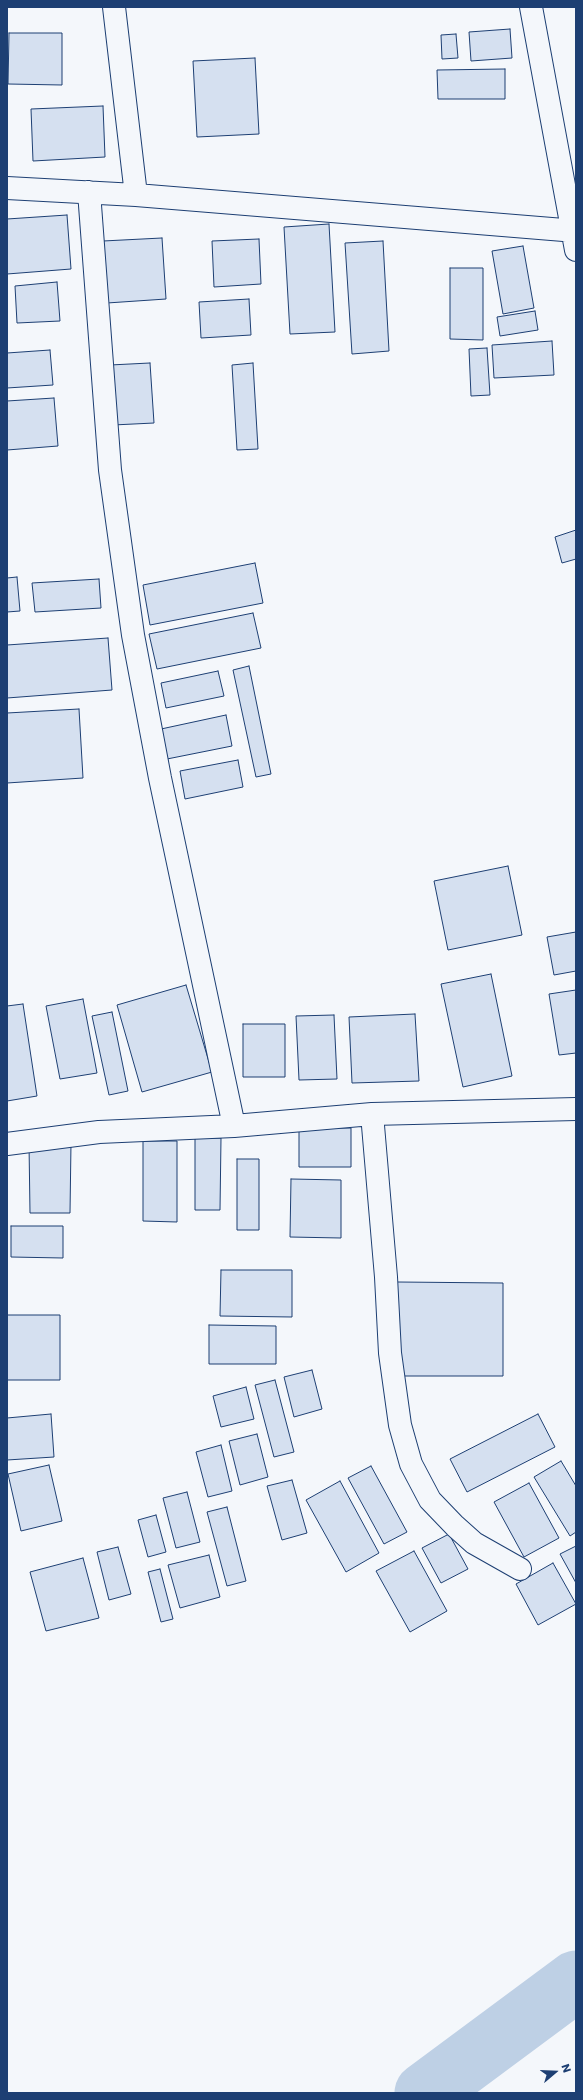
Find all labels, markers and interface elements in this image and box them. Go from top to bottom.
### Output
north arrow [535,2052,575,2092]
text: N [557,2062,575,2075]

